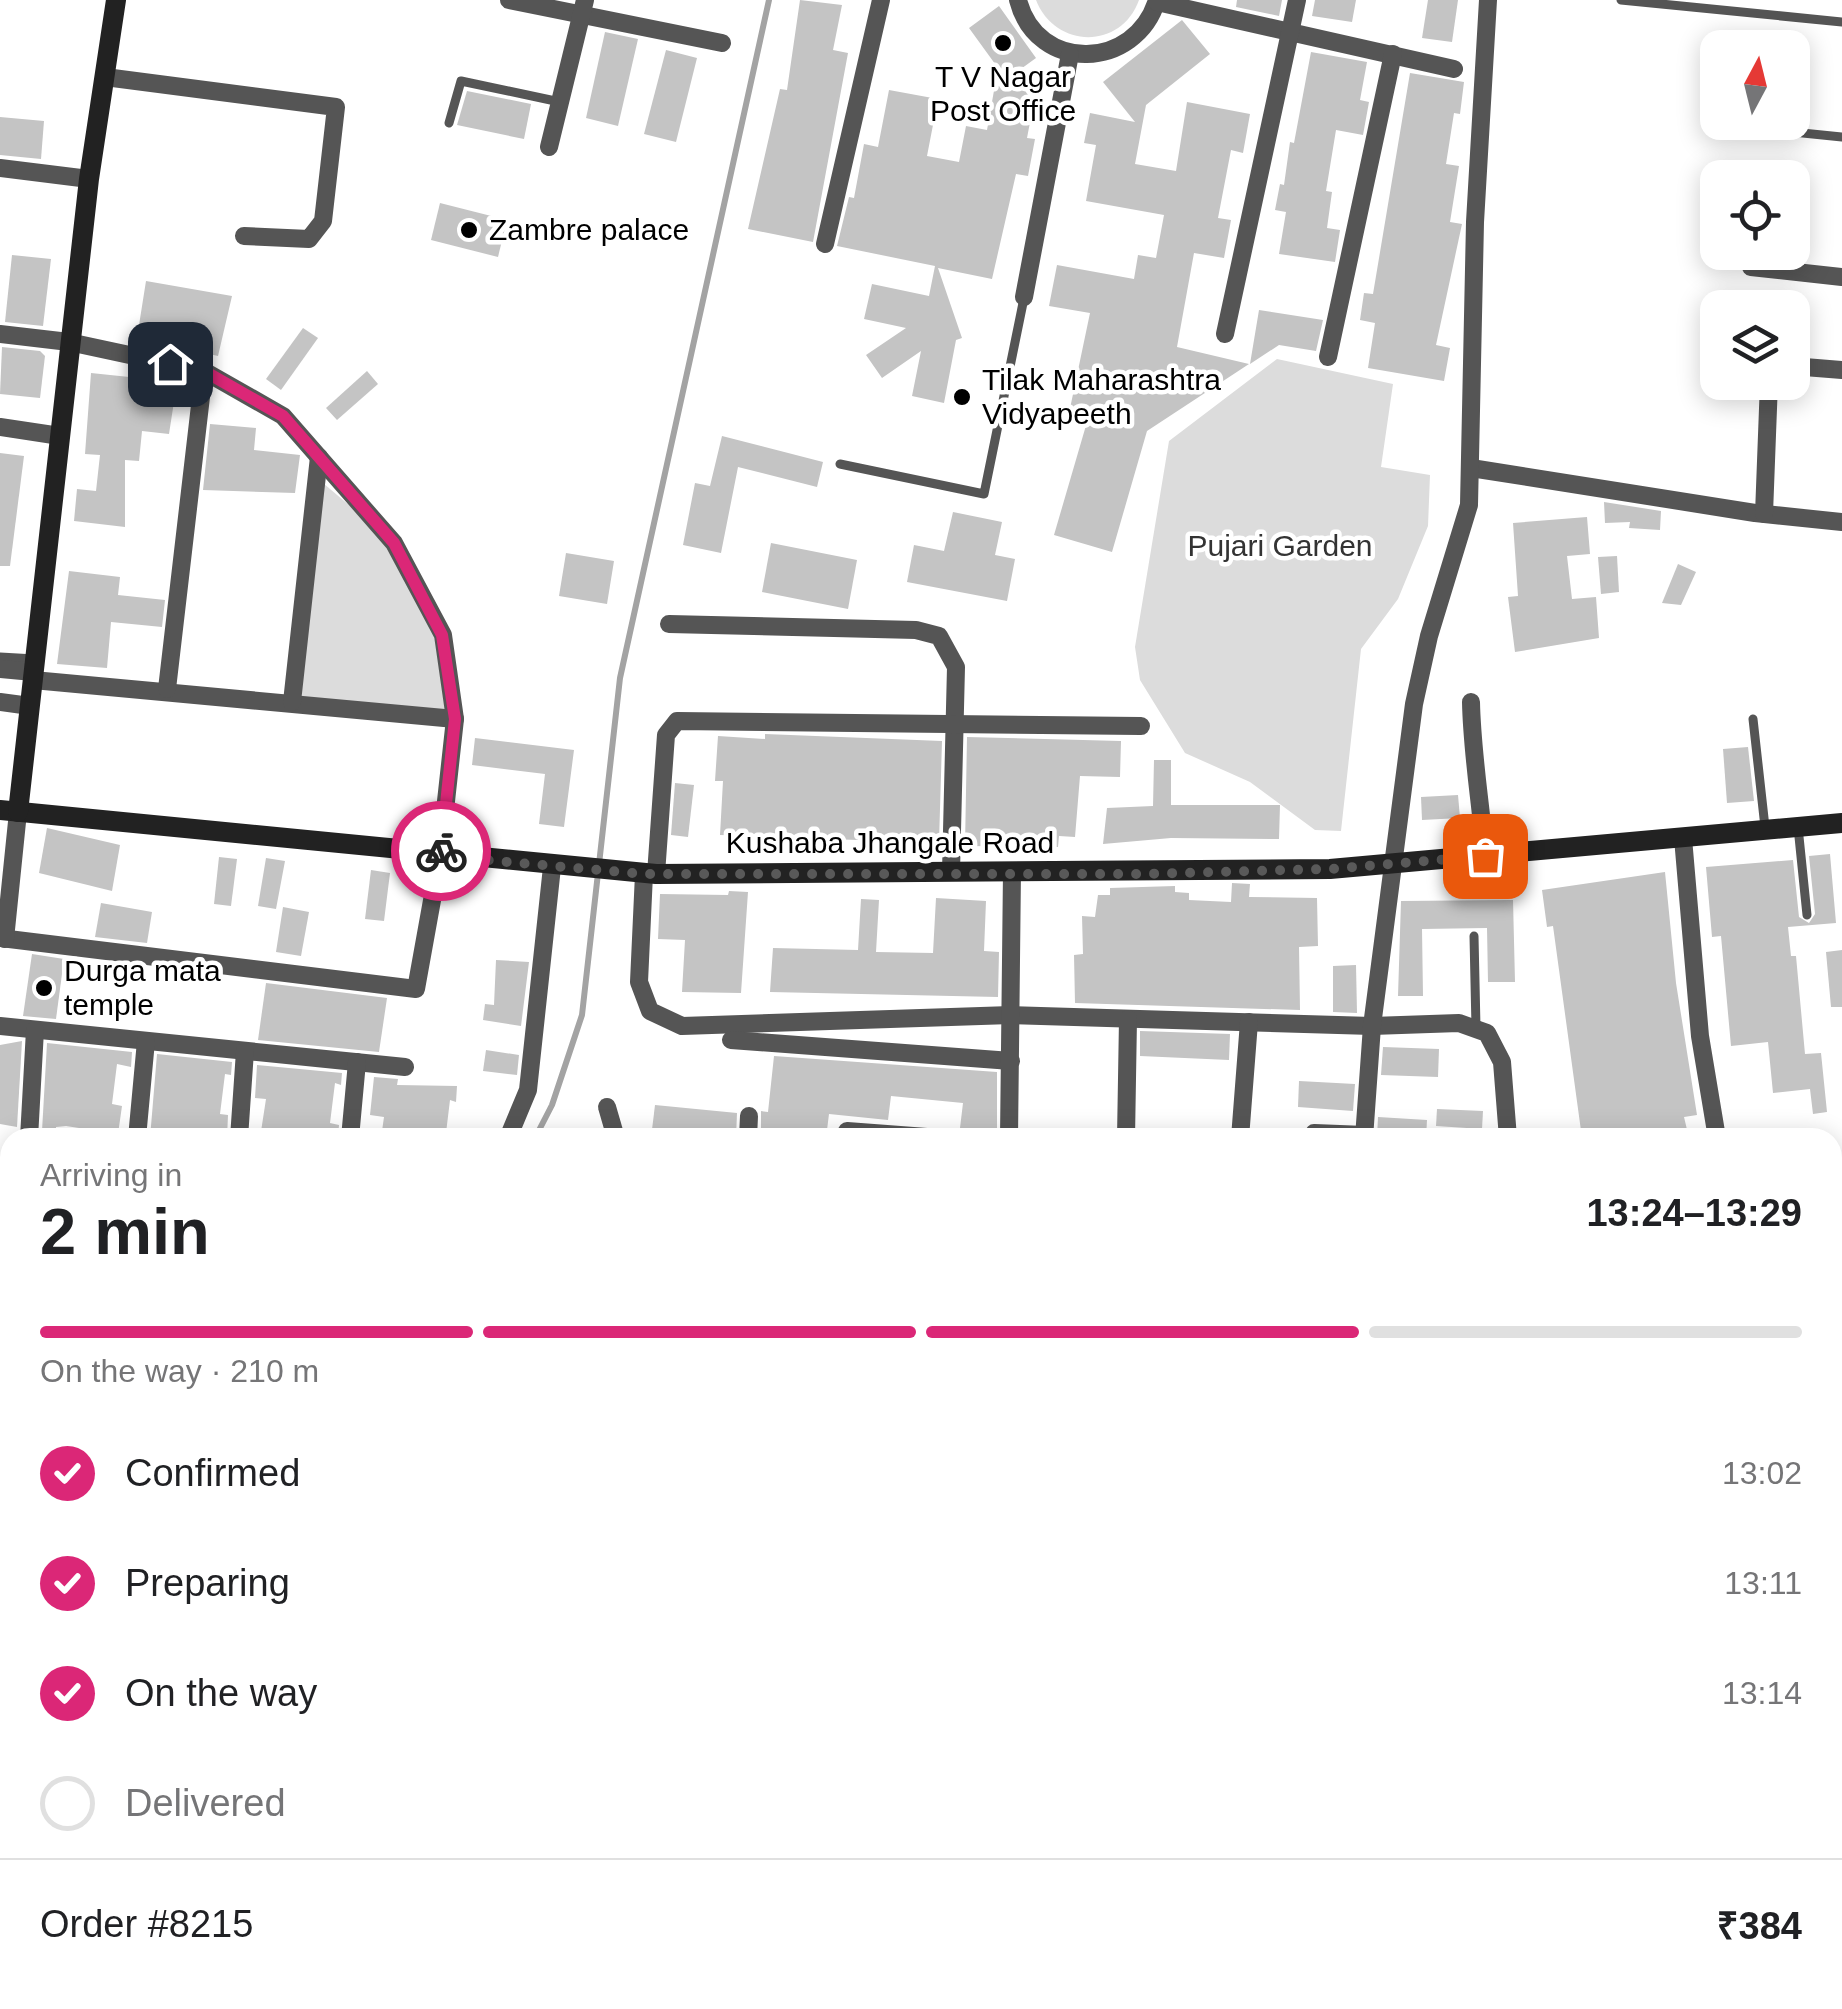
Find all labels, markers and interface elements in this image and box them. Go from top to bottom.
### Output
north arrow [1700,30,1810,140]
map controls [1700,30,1810,400]
marker: T V Nagar Post Office [992,32,1014,54]
place label: T V Nagar Post Office [930,60,1076,127]
button: locate [1700,160,1810,270]
place label: Zambre palace [489,213,689,246]
marker: Zambre palace [458,219,480,241]
button: layers [1700,290,1810,400]
pin [128,322,213,407]
icon: home [143,337,198,392]
place label: Tilak Maharashtra Vidyapeeth [982,363,1221,430]
marker: Tilak Maharashtra Vidyapeeth [951,386,973,408]
park label: Pujari Garden [1187,529,1373,562]
courier [391,801,491,901]
pin [1443,814,1528,899]
icon: bike [414,824,469,879]
street label: Kushaba Jhangale Road [726,826,1054,859]
icon: bag [1458,829,1513,884]
place label: Durga mata temple [64,954,221,1021]
marker: Durga mata temple [33,977,55,999]
text: Arriving in [40,1157,182,1193]
text: 13:24–13:29 [1586,1192,1802,1234]
text: 2 min [40,1195,210,1268]
text: On the way · 210 m [40,1353,319,1389]
icon: check [40,1446,95,1501]
text: Confirmed [125,1452,300,1494]
text: 13:02 [1722,1455,1802,1491]
icon: check [40,1556,95,1611]
text: Preparing [125,1562,290,1604]
text: 13:11 [1724,1565,1802,1601]
icon: check [40,1666,95,1721]
text: On the way [125,1672,317,1714]
text: 13:14 [1722,1675,1802,1711]
text: Delivered [125,1782,286,1824]
text: Order #8215 [40,1903,253,1945]
text: ₹384 [1717,1905,1802,1947]

